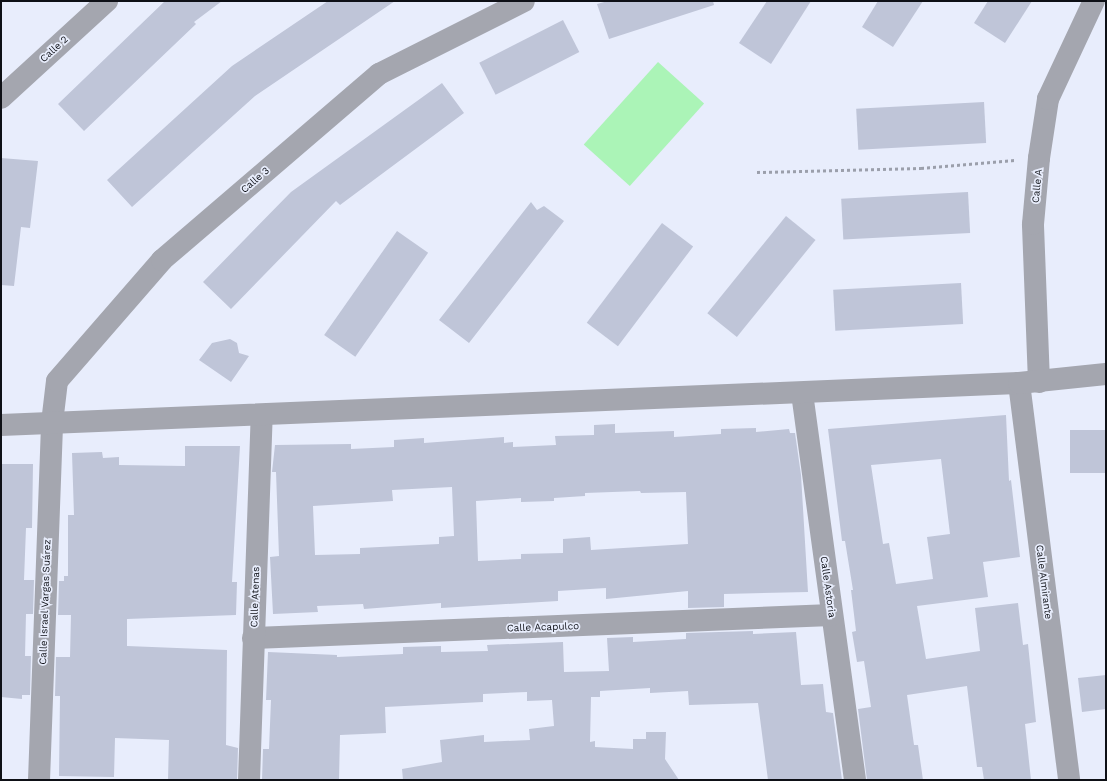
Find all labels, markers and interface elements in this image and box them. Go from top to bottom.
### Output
street label: Calle 2 [37,33,71,65]
street label: Calle 3 [238,164,272,196]
street label: Calle A [1030,168,1044,204]
street label: Calle Israel Vargas Suárez [37,539,53,665]
street label: Calle Almirante [1033,544,1055,620]
street label: Calle Astoria [818,555,838,619]
street label: Calle Atenas [248,566,262,628]
street label: Calle Acapulco [506,620,580,634]

